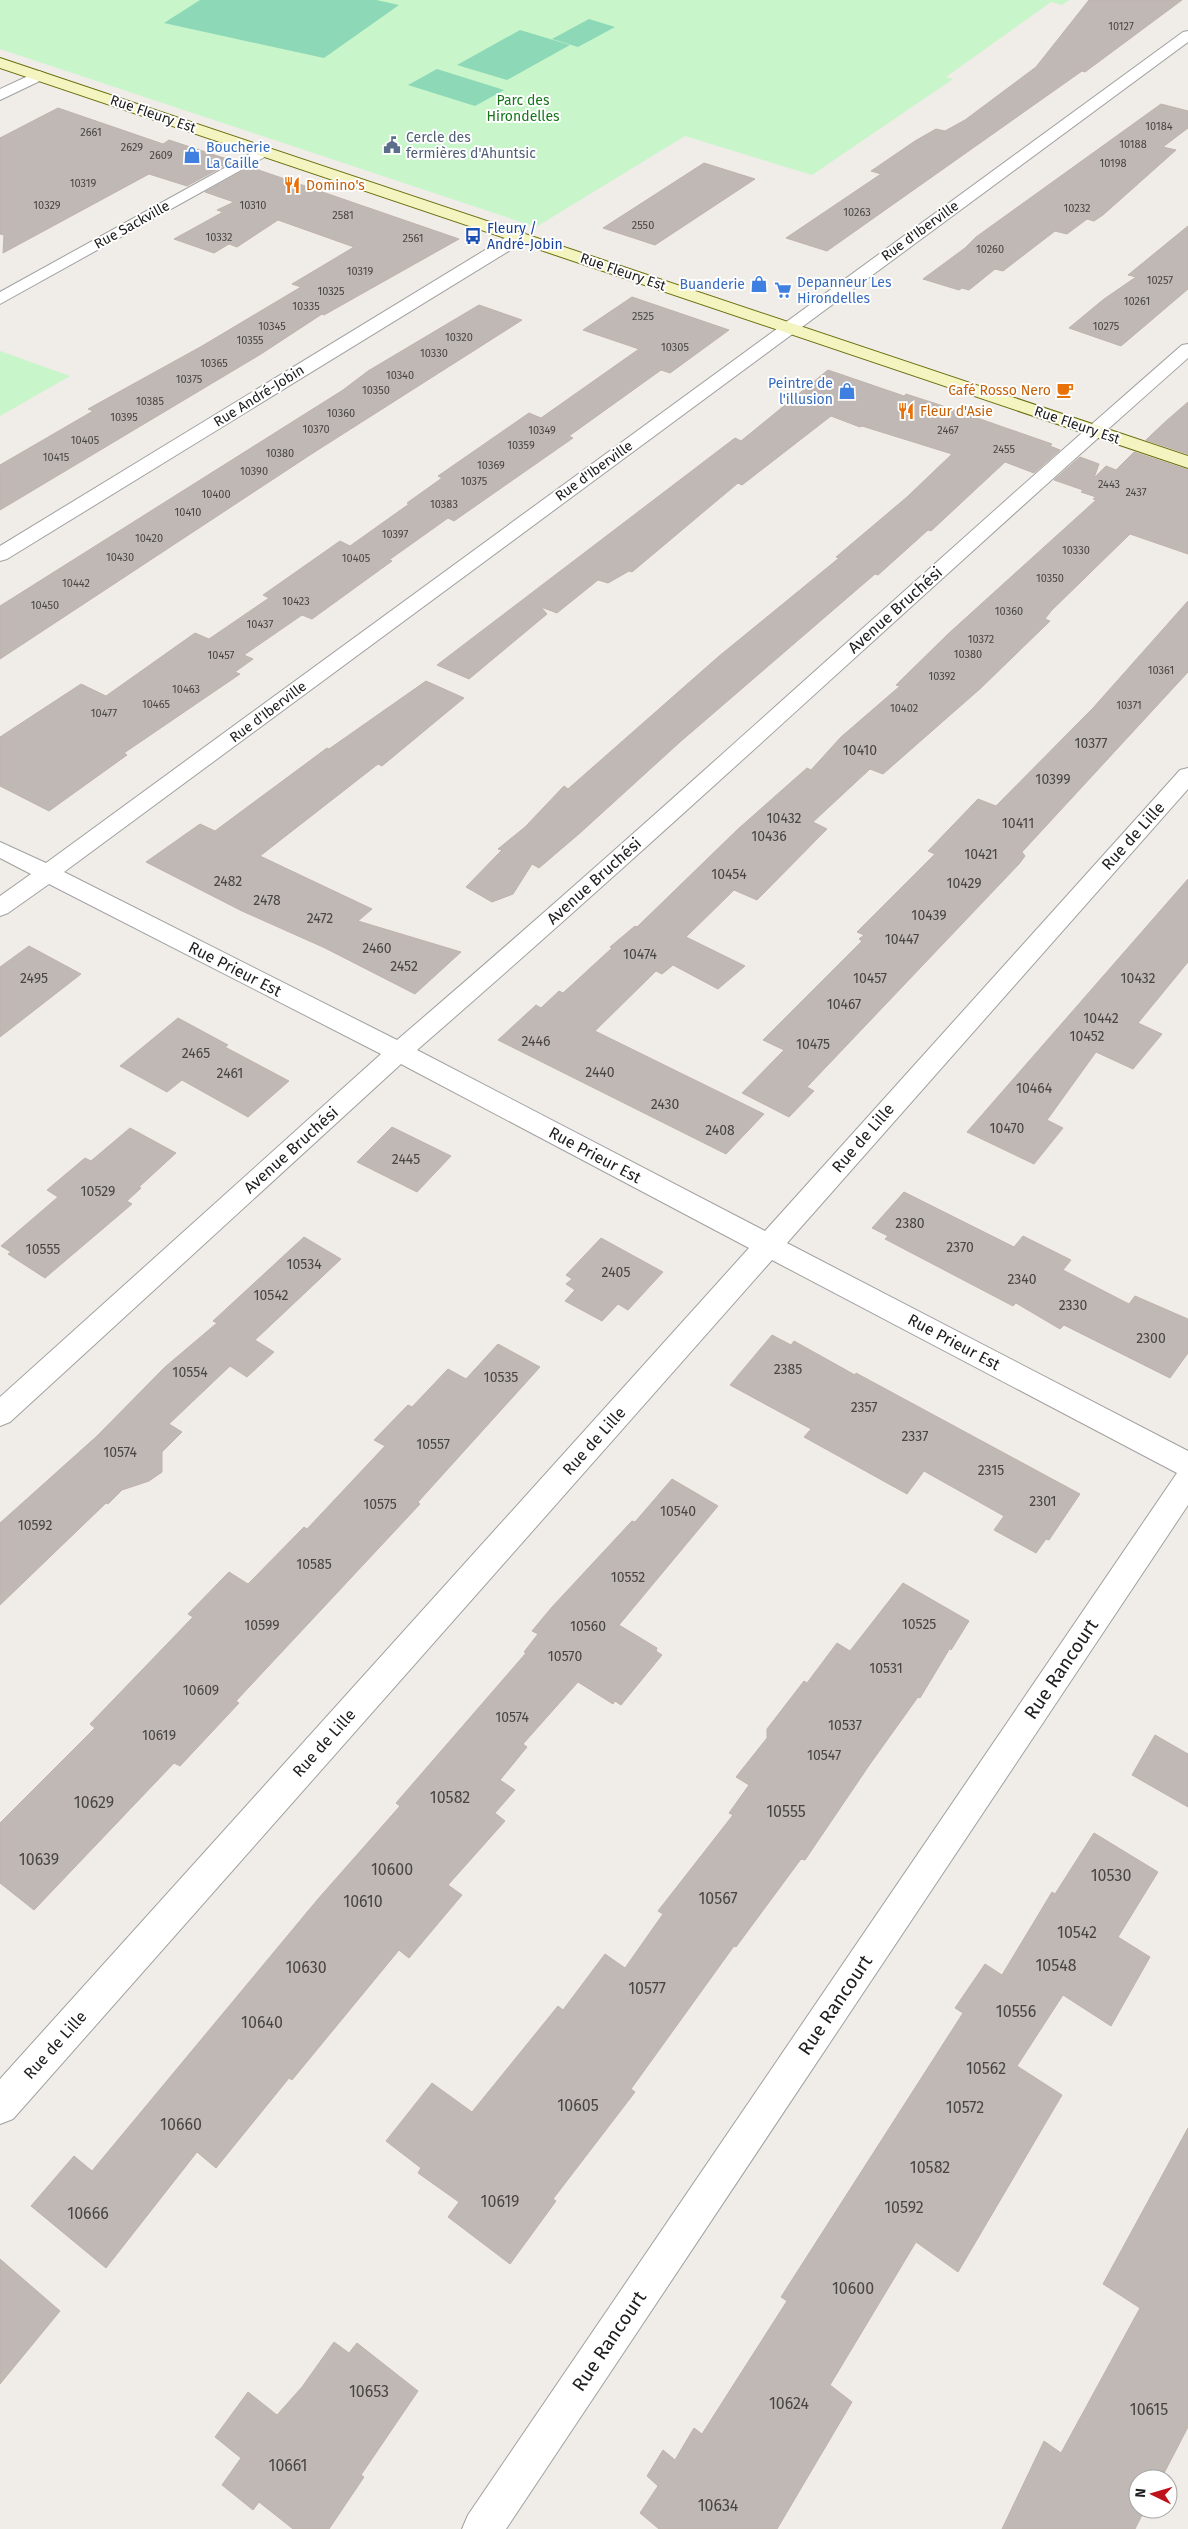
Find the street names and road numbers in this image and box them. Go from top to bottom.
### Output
street label: Rue Fleury Est [108,91,199,137]
street label: Rue Sackville [91,197,173,253]
street label: Rue d'Iberville [878,197,962,265]
street label: Rue Fleury Est [578,249,669,295]
street label: Rue André-Jobin [211,361,307,431]
street label: Rue Fleury Est [1032,402,1123,448]
street label: Rue d'Iberville [552,437,636,505]
street label: Avenue Bruchési [844,563,946,657]
street label: Rue d'Iberville [226,678,310,746]
street label: Rue de Lille [1098,798,1168,874]
street label: Avenue Bruchési [543,834,645,928]
street label: Rue Prieur Est [185,937,285,1001]
street label: Rue de Lille [828,1100,898,1176]
street label: Avenue Bruchési [240,1103,342,1197]
street label: Rue Prieur Est [546,1123,645,1187]
street label: Rue Prieur Est [905,1310,1004,1374]
street label: Rue de Lille [559,1403,629,1479]
street label: Rue Rancourt [1019,1614,1103,1723]
street label: Rue de Lille [289,1705,359,1781]
street label: Rue Rancourt [793,1950,877,2059]
street label: Rue de Lille [20,2007,90,2083]
street label: Rue Rancourt [567,2286,651,2395]

